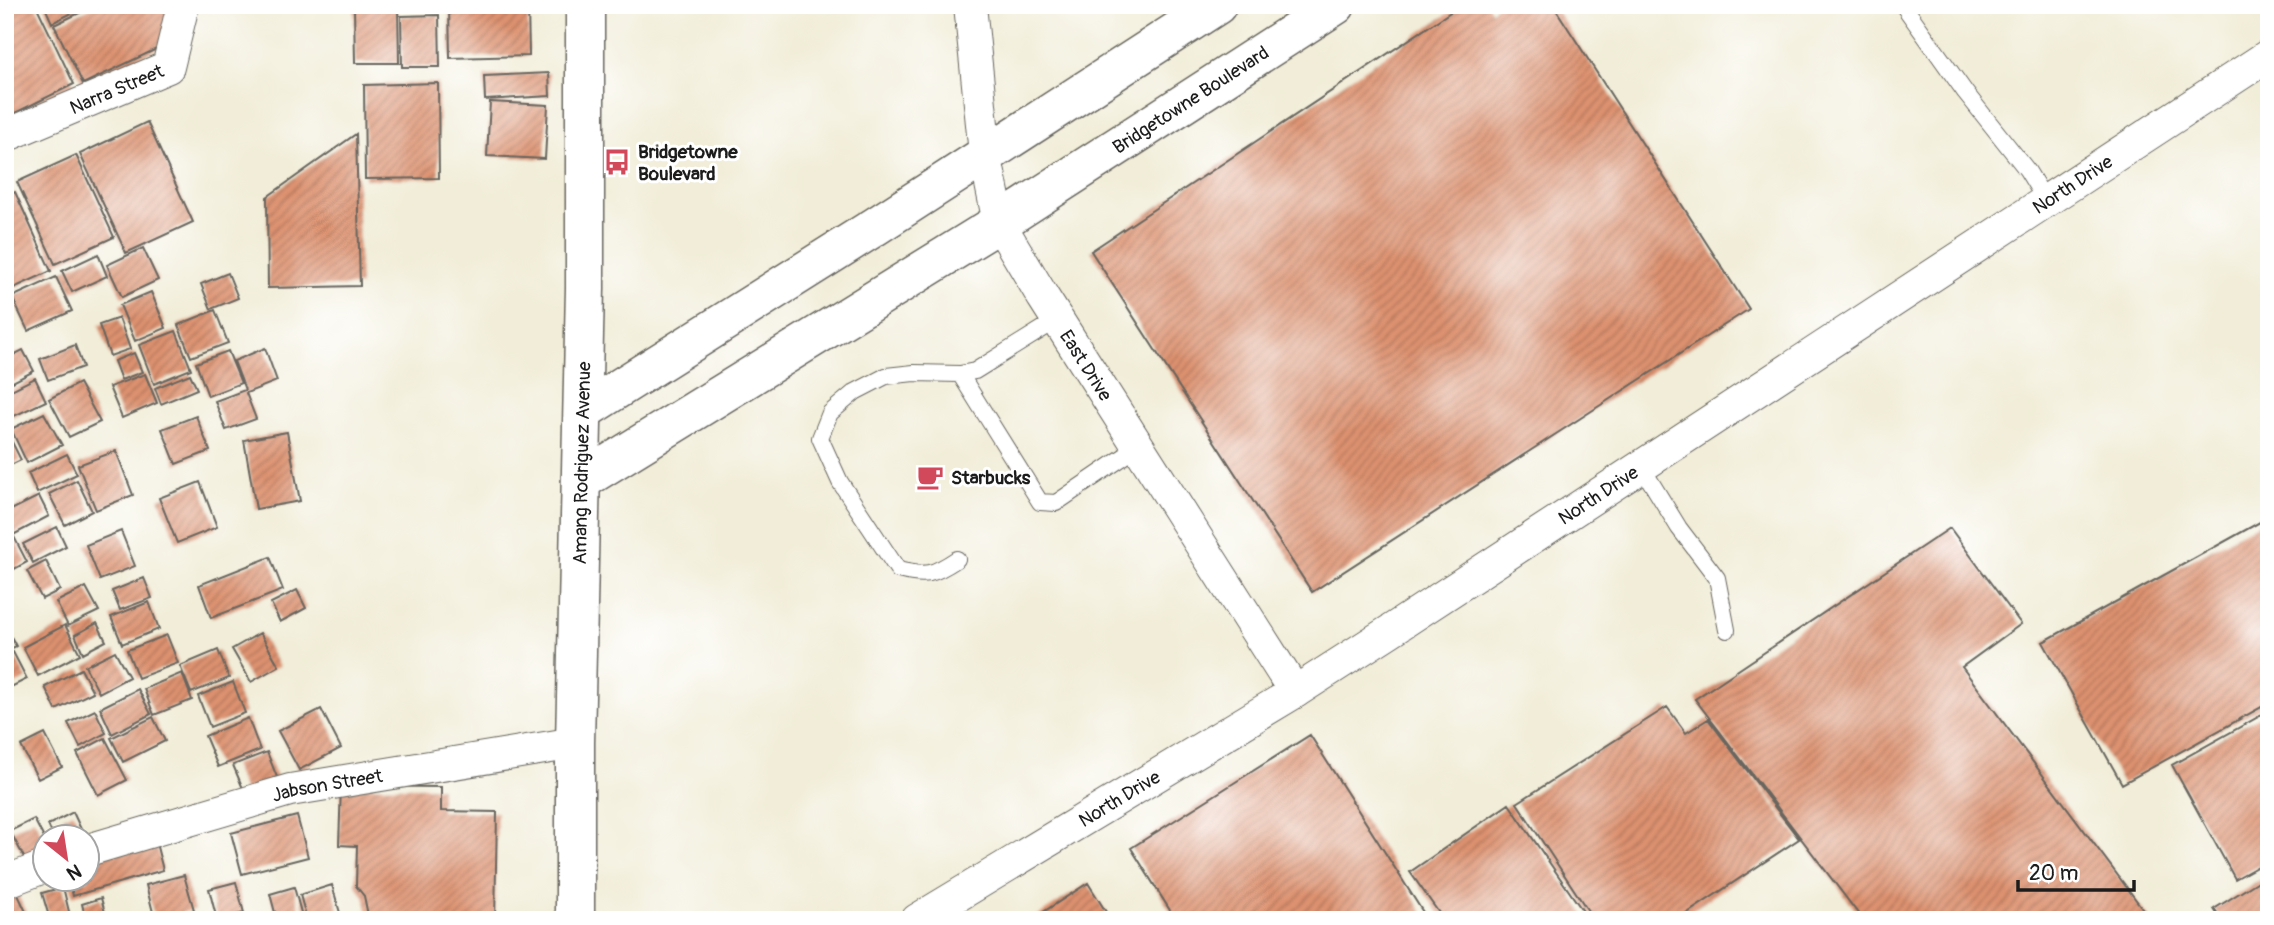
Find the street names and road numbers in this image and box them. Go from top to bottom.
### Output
street label: Bridgetowne Boulevard [1108,41,1273,159]
street label: Narra Street [66,59,168,120]
street label: North Drive [2028,149,2118,220]
street label: East Drive [1054,326,1117,406]
street label: Amang Rodriguez Avenue [568,361,596,565]
street label: North Drive [1554,460,1644,531]
street label: Jabson Street [269,764,385,808]
street label: North Drive [1074,765,1165,833]

